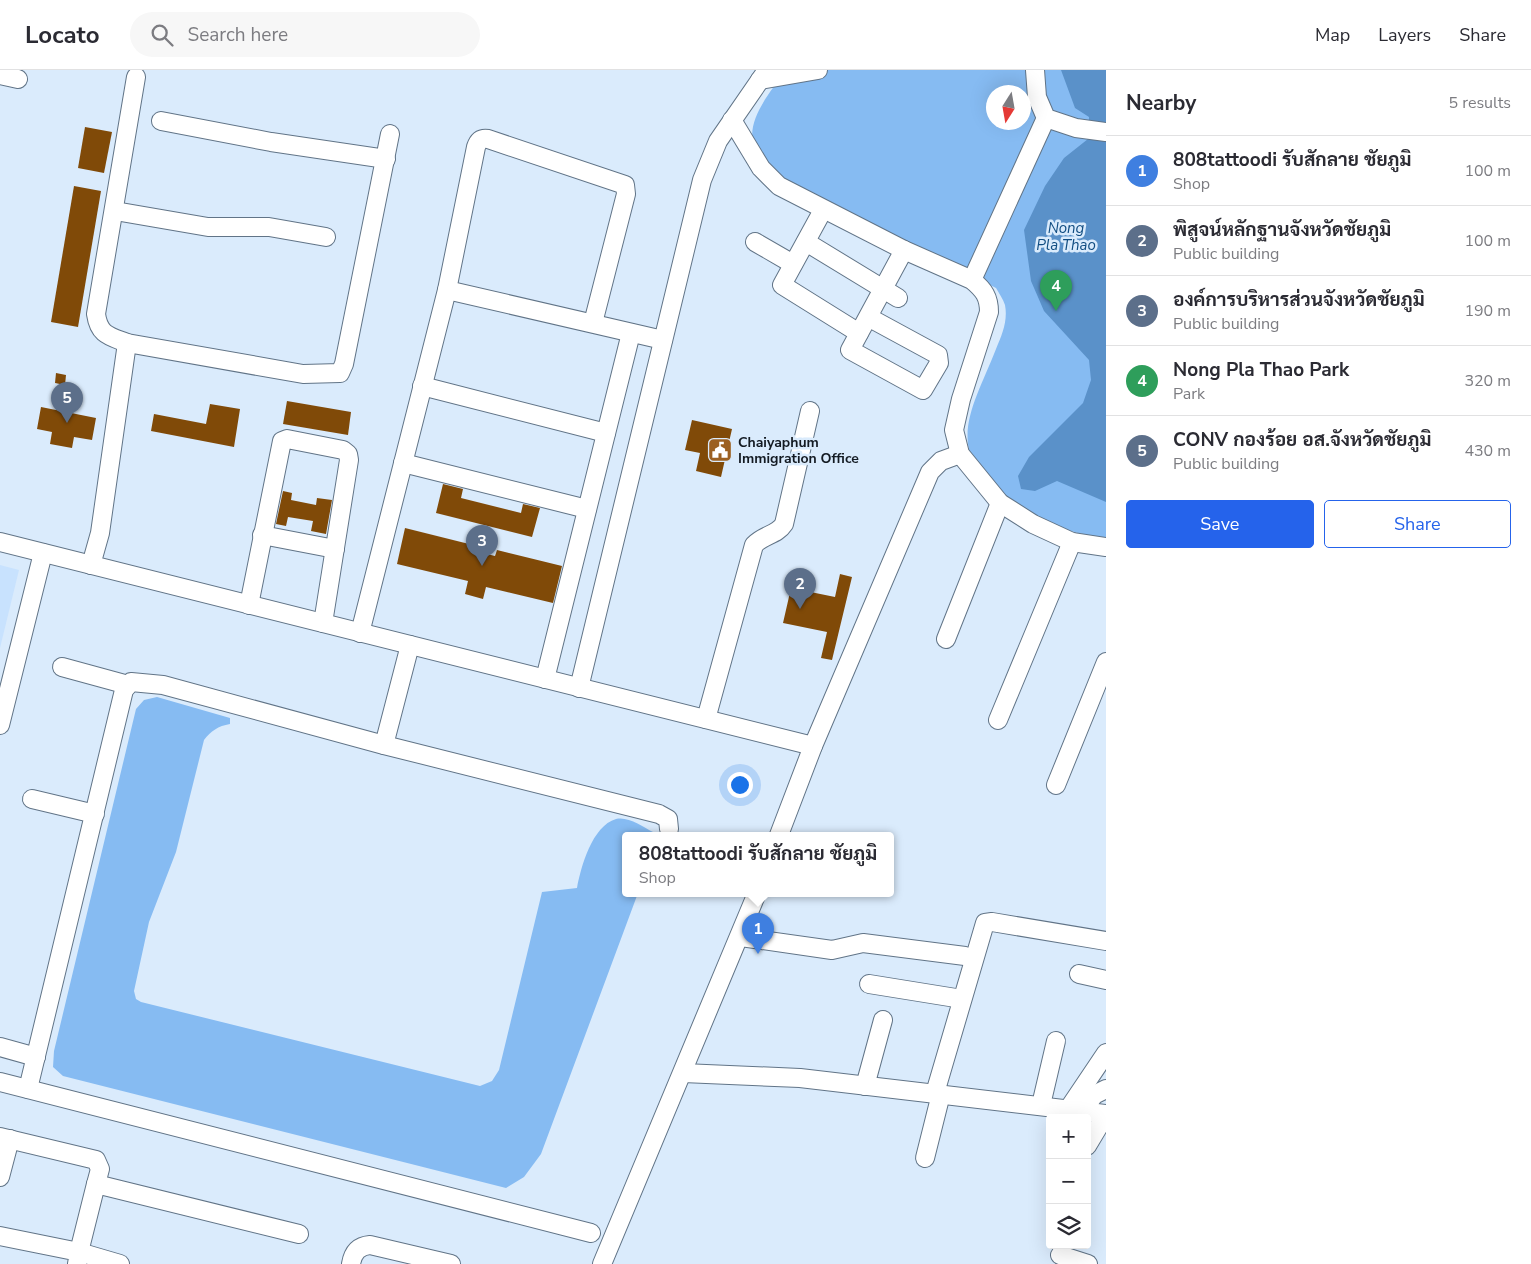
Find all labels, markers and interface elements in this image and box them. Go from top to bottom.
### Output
search box [130,12,480,57]
text: Locato [25,19,100,51]
icon: search [148,21,176,49]
text: Search here [188,22,288,48]
text: Map [1315,23,1350,47]
text: Layers [1378,23,1431,47]
text: Share [1459,23,1506,47]
north arrow [986,85,1031,130]
text: Nearby [1126,89,1196,117]
text: 5 results [1449,92,1511,114]
text: 808tattoodi รับสักลาย ชัยภูมิ [1173,147,1412,173]
text: 1 [1137,160,1147,182]
text: 100 m [1464,160,1511,182]
text: Shop [1173,173,1210,195]
text: พิสูจน์หลักฐานจังหวัดชัยภูมิ [1173,217,1391,243]
water label: Nong Pla Thao [1036,218,1096,255]
text: 2 [1137,230,1147,252]
text: 100 m [1464,230,1511,252]
text: Public building [1173,243,1279,265]
pin: 4 [1040,270,1072,311]
text: องค์การบริหารส่วนจังหวัดชัยภูมิ [1173,287,1425,313]
text: 3 [1137,300,1147,322]
text: 190 m [1464,300,1511,322]
text: Public building [1173,313,1279,335]
text: Nong Pla Thao Park [1173,357,1349,383]
text: 4 [1137,370,1147,392]
text: 320 m [1464,370,1511,392]
pin: 5 [51,382,83,423]
text: Park [1173,383,1205,405]
text: CONV กองร้อย อส.จังหวัดชัยภูมิ [1173,427,1431,453]
place label: Chaiyaphum Immigration Office [738,433,859,468]
public building icon: Chaiyaphum Immigration Office [707,437,733,463]
text: 5 [1137,440,1147,462]
text: 430 m [1464,440,1511,462]
text: Public building [1173,453,1279,475]
button: Save [1126,500,1314,548]
button: Share [1324,500,1511,548]
pin: 3 [466,525,498,566]
pin: 2 [784,568,816,609]
your location [727,772,753,798]
popup [622,832,894,897]
text: 808tattoodi รับสักลาย ชัยภูมิ [639,841,877,867]
text: Shop [639,867,676,889]
pin: 1 [742,913,774,954]
map controls [1046,1114,1091,1249]
button: + [1046,1114,1091,1159]
button: − [1046,1159,1091,1204]
button: layers [1046,1204,1091,1249]

